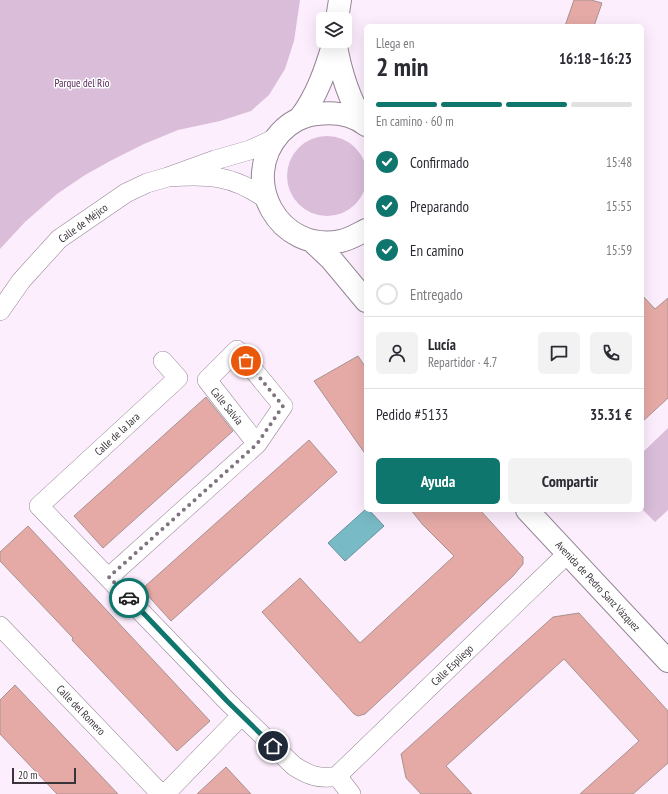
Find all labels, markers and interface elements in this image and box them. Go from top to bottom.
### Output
map controls [316,12,352,48]
button: layers [316,12,352,48]
text: Llega en [376,35,414,52]
text: 16:18–16:23 [559,49,632,68]
text: 2 min [376,50,429,83]
park label: Parque del Río [54,76,110,90]
text: En camino · 60 m [376,113,454,130]
icon: check [376,151,398,173]
text: Confirmado [410,153,469,172]
text: 15:48 [606,154,632,171]
icon: check [376,195,398,217]
text: Preparando [410,197,469,216]
text: 15:55 [606,198,632,215]
street label: Calle de Méjico [56,200,111,246]
icon: check [376,239,398,261]
text: En camino [410,241,464,260]
text: 15:59 [606,242,632,259]
text: Entregado [410,285,463,304]
button: person [376,332,418,374]
button: chat [538,332,580,374]
button: phone [590,332,632,374]
text: Lucía [428,335,456,354]
pin [229,344,263,378]
icon: bag [235,350,257,372]
text: Repartidor · 4.7 [428,354,497,371]
street label: Calle Salvia [208,384,246,428]
text: Pedido #5133 [376,405,448,424]
text: 35.31 € [590,405,632,424]
street label: Calle de la Jara [91,410,143,458]
button: Ayuda [376,458,500,504]
button: Compartir [508,458,632,504]
street label: Avenida de Pedro Sanz Vázquez [552,538,644,634]
courier [109,578,149,618]
icon: car [118,587,140,609]
street label: Calle Espliego [428,641,476,689]
street label: Calle del Romero [54,682,109,738]
pin [256,729,290,763]
icon: home [262,735,284,757]
scale bar [12,766,76,785]
text: 20 m [18,768,37,782]

